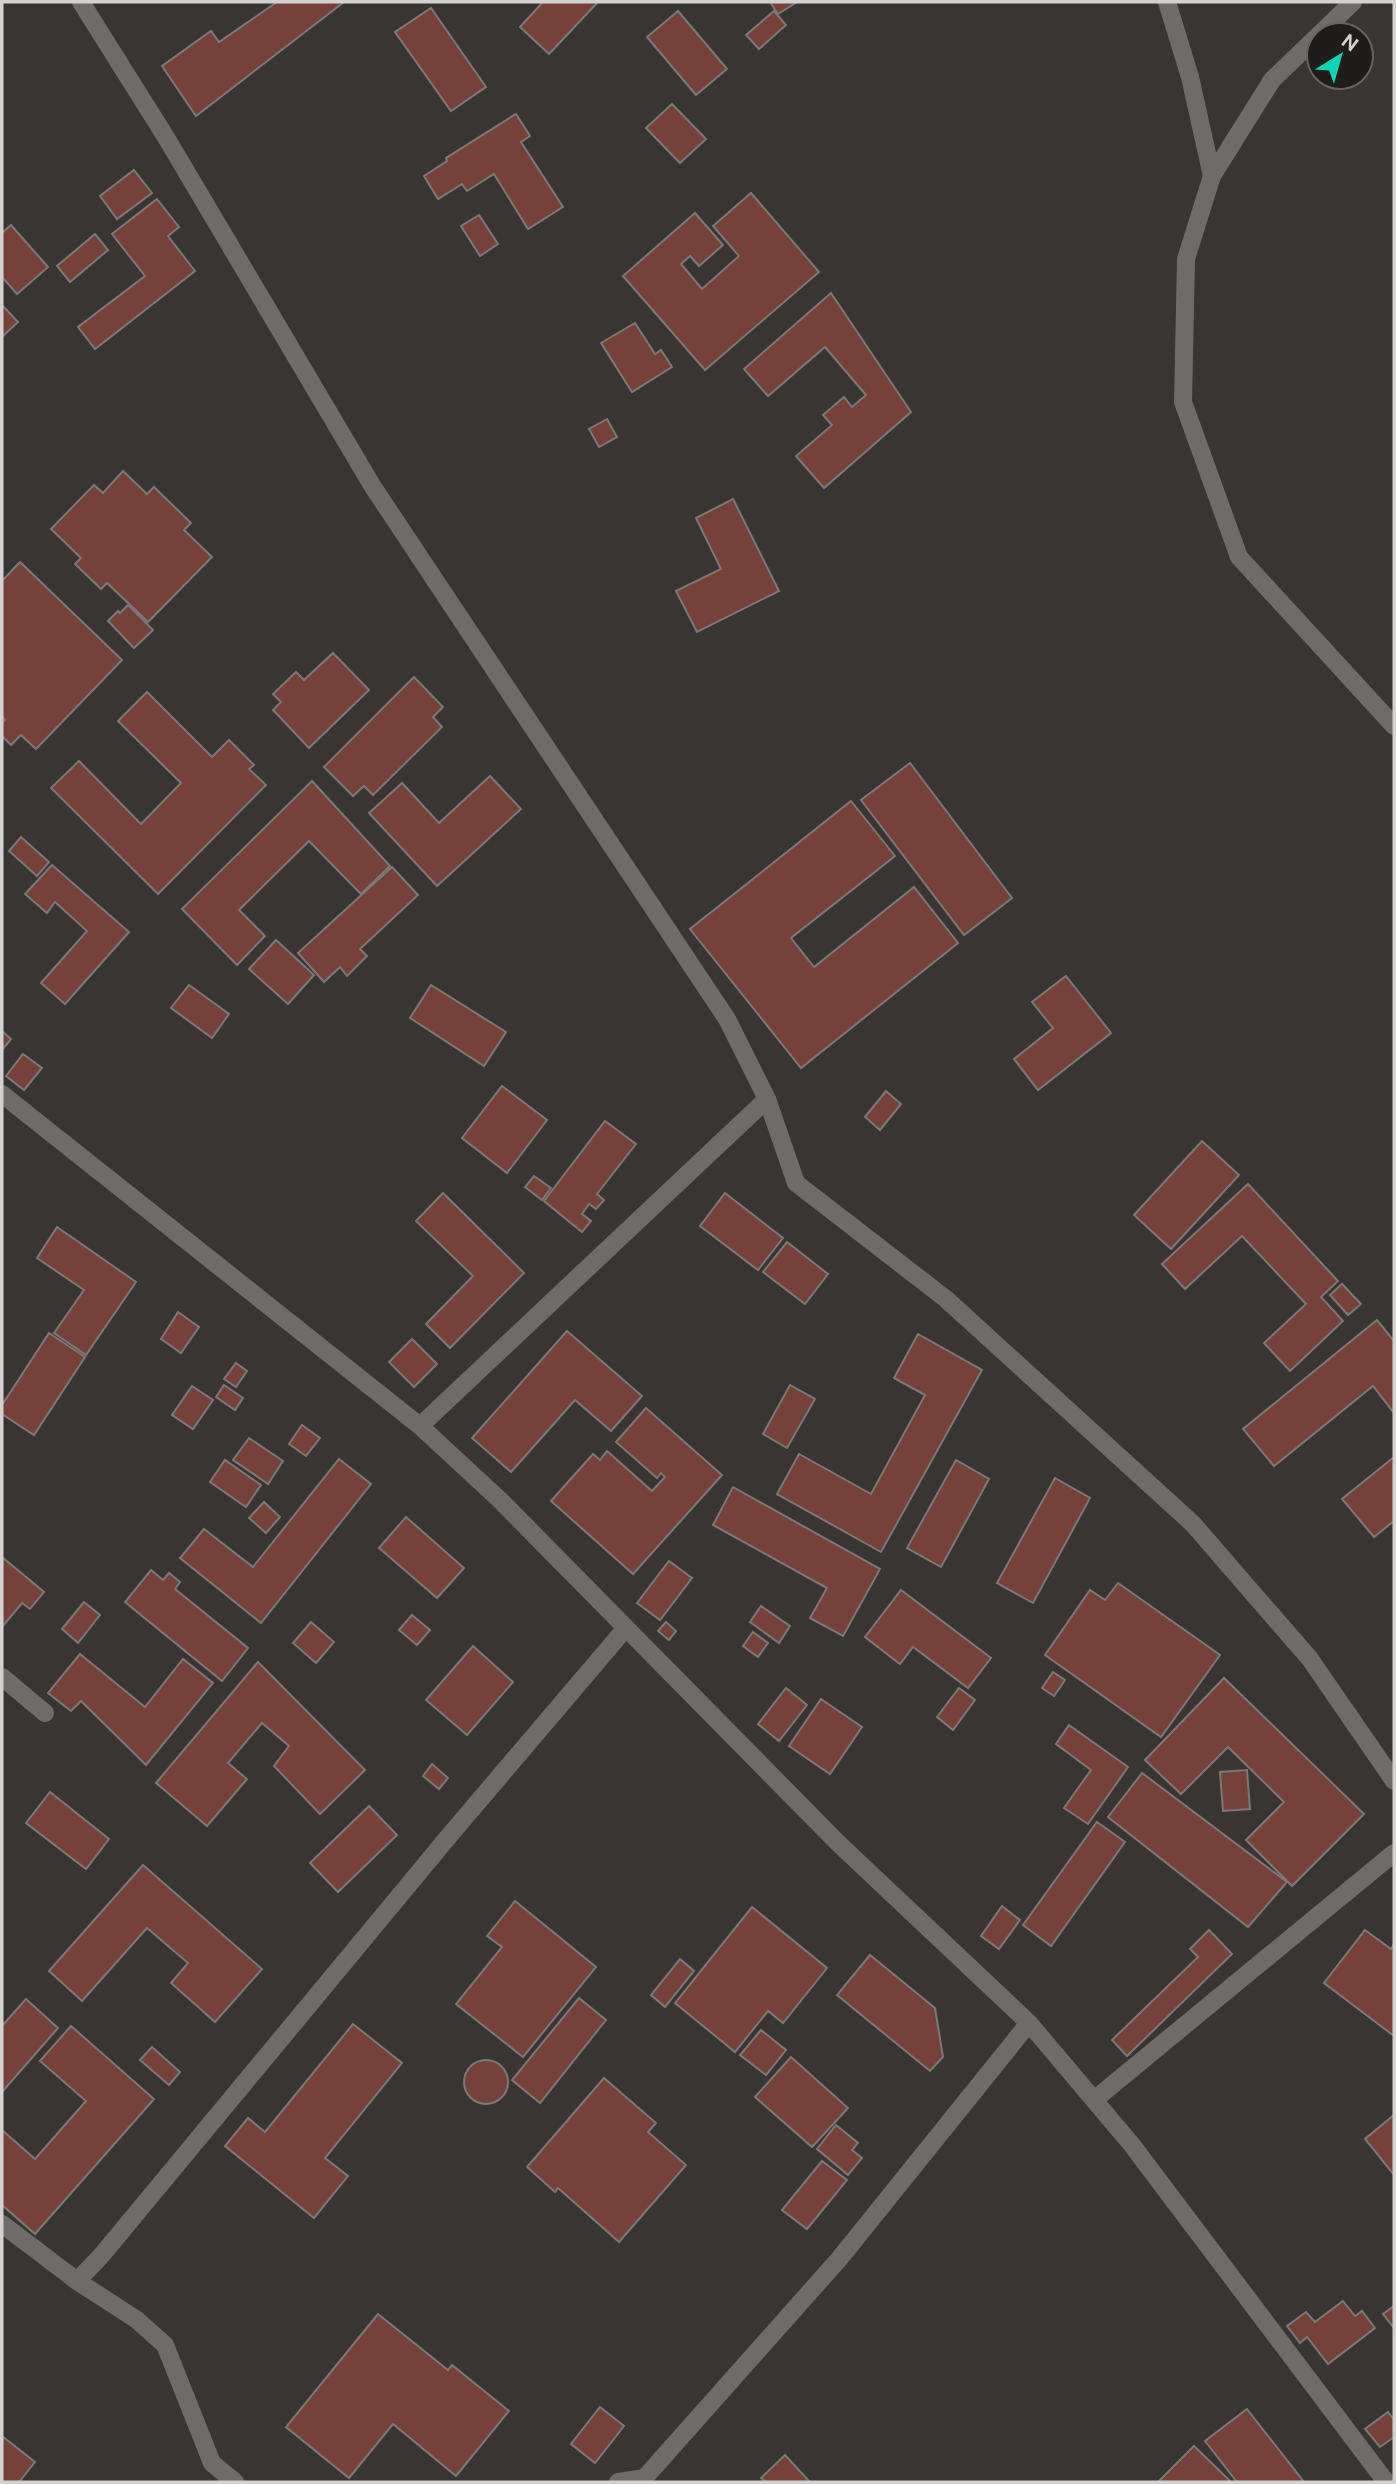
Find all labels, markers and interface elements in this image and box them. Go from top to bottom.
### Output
north arrow [1305,21,1375,91]
text: N [1338,29,1363,56]

